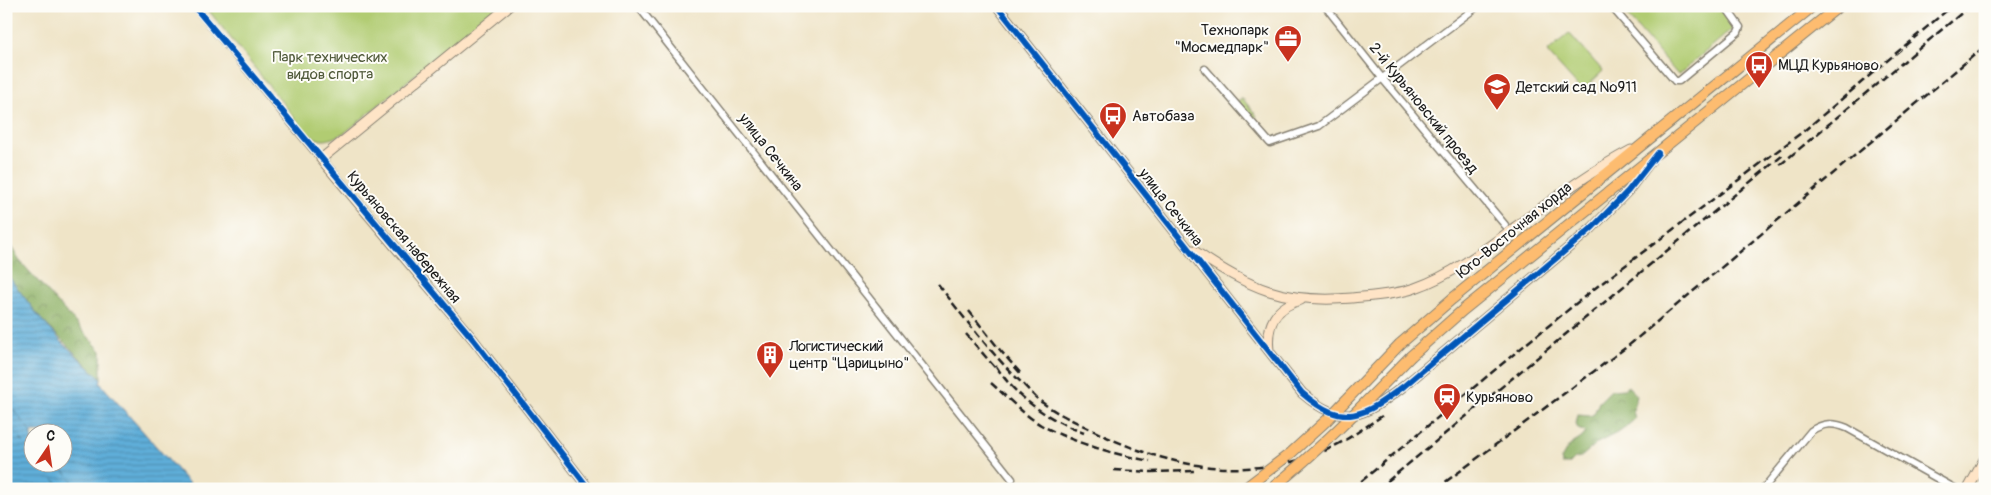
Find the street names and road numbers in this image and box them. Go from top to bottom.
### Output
street label: 2-й Курьяновский проезд [1365,39,1482,178]
street label: улица Сечкина [734,109,807,195]
street label: улица Сечкина [1134,164,1207,250]
street label: Курьяновская набережная [343,167,465,307]
street label: Юго-Восточная хорда [1453,178,1576,283]

